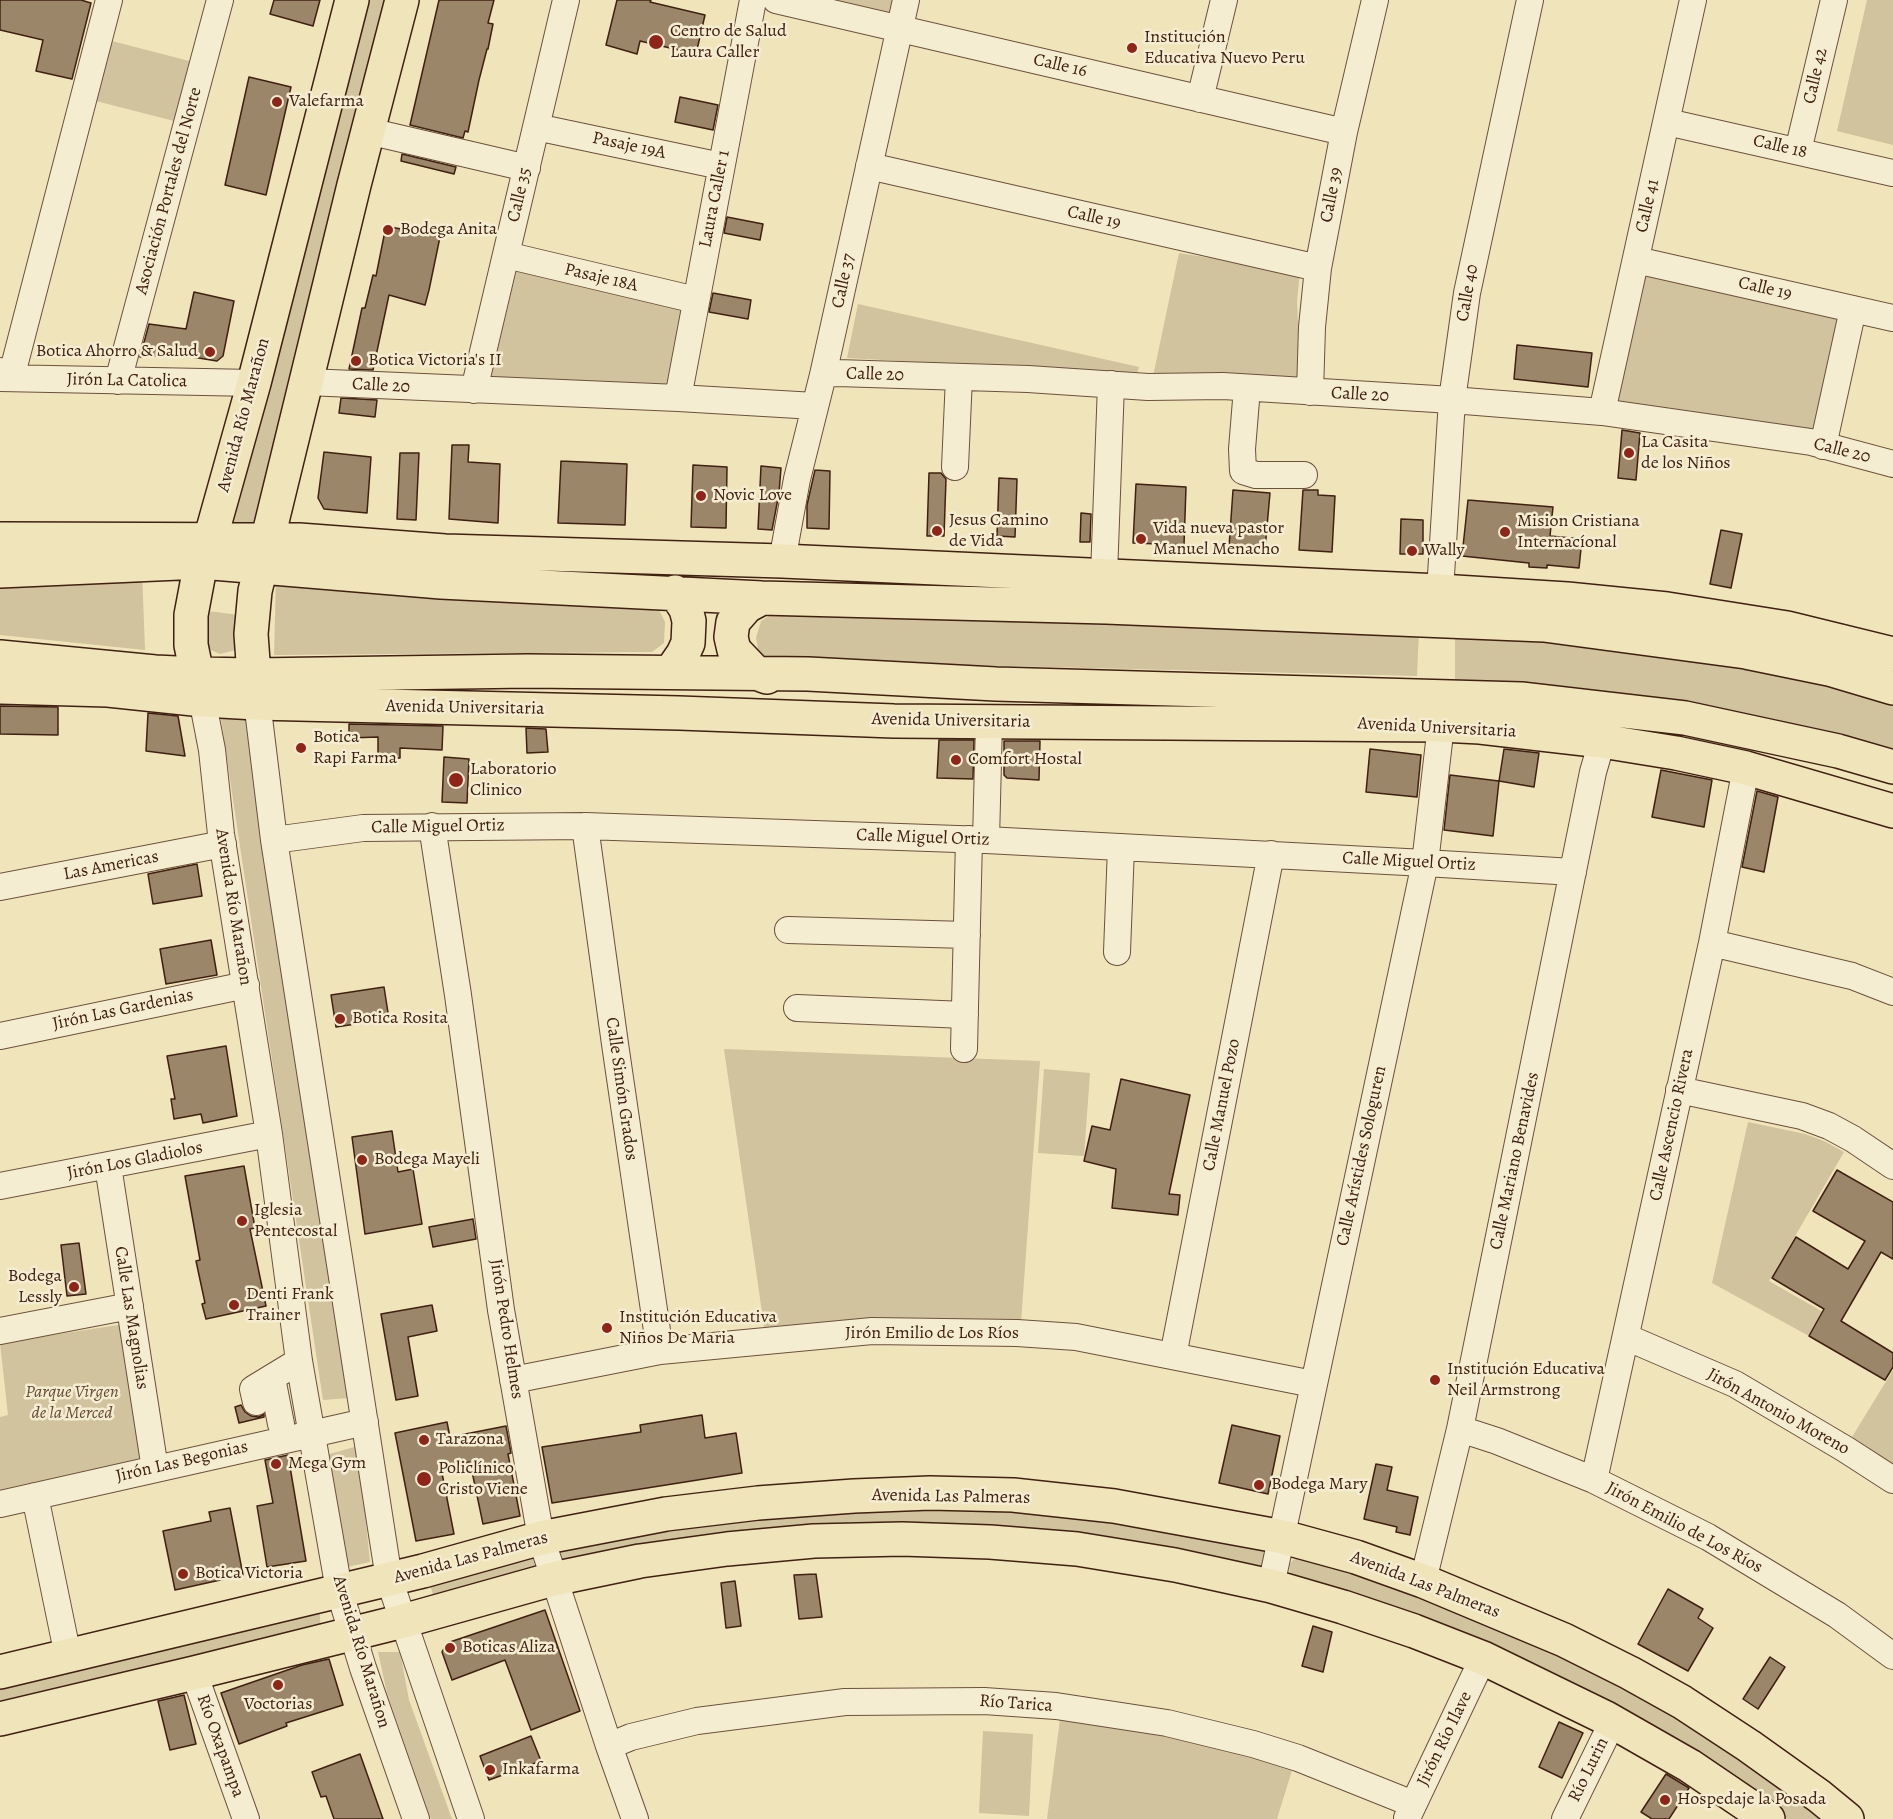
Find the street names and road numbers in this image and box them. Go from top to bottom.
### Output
street label: Calle 42 [1799,46,1833,106]
street label: Calle 16 [1031,49,1089,83]
street label: Asociación Portales del Norte [131,85,207,297]
street label: Pasaje 19A [590,128,668,164]
street label: Calle 18 [1751,130,1809,164]
street label: Laura Caller 1 [695,148,735,250]
street label: Calle 35 [503,166,537,224]
street label: Calle 39 [1316,166,1348,224]
street label: Calle 41 [1631,177,1665,235]
street label: Calle 19 [1065,201,1123,235]
street label: Calle 37 [828,252,860,310]
street label: Pasaje 18A [562,259,640,297]
street label: Calle 40 [1452,263,1484,323]
street label: Calle 19 [1736,272,1794,306]
street label: Avenida Río Marañon [213,336,275,494]
street label: Calle 20 [846,363,904,387]
street label: Jirón La Catolica [66,369,188,393]
street label: Calle 20 [351,374,411,398]
street label: Calle 20 [1330,383,1390,407]
street label: Calle 20 [1811,433,1873,469]
street label: Avenida Universitaria [385,696,545,720]
street label: Avenida Universitaria [871,709,1031,733]
street label: Avenida Universitaria [1357,713,1517,743]
street label: Calle Miguel Ortiz [371,815,505,839]
street label: Calle Miguel Ortiz [856,825,990,851]
street label: Avenida Río Marañon [210,827,256,987]
street label: Las Americas [62,846,160,886]
street label: Calle Miguel Ortiz [1342,848,1476,876]
street label: Jirón Las Gardenias [51,985,195,1035]
street label: Calle Simón Grados [600,1016,642,1162]
street label: Calle Manuel Pozo [1199,1037,1245,1173]
street label: Calle Ascencio Rivera [1645,1047,1699,1203]
street label: Calle Arístides Sologuren [1332,1064,1392,1248]
street label: Calle Mariano Benavides [1486,1070,1544,1252]
street label: Jirón Los Gladiolos [65,1137,205,1185]
street label: Calle Las Magnolias [109,1245,153,1391]
street label: Jirón Pedro Helmes [484,1257,528,1401]
street label: Jirón Emilio de Los Ríos [845,1323,1019,1345]
street label: Jirón Antonio Moreno [1703,1364,1853,1460]
street label: Jirón Las Begonias [114,1436,250,1488]
street label: Jirón Emilio de Los Ríos [1602,1478,1766,1578]
street label: Avenida Las Palmeras [872,1485,1030,1509]
street label: Avenida Las Palmeras [392,1527,550,1589]
street label: Avenida Las Palmeras [1347,1547,1503,1623]
street label: Avenida Río Marañon [328,1573,394,1731]
street label: Jirón Río Ilave [1413,1688,1477,1790]
street label: Río Oxapampa [191,1691,249,1801]
street label: Río Tarica [979,1691,1053,1717]
street label: Río Lurin [1564,1734,1614,1806]

